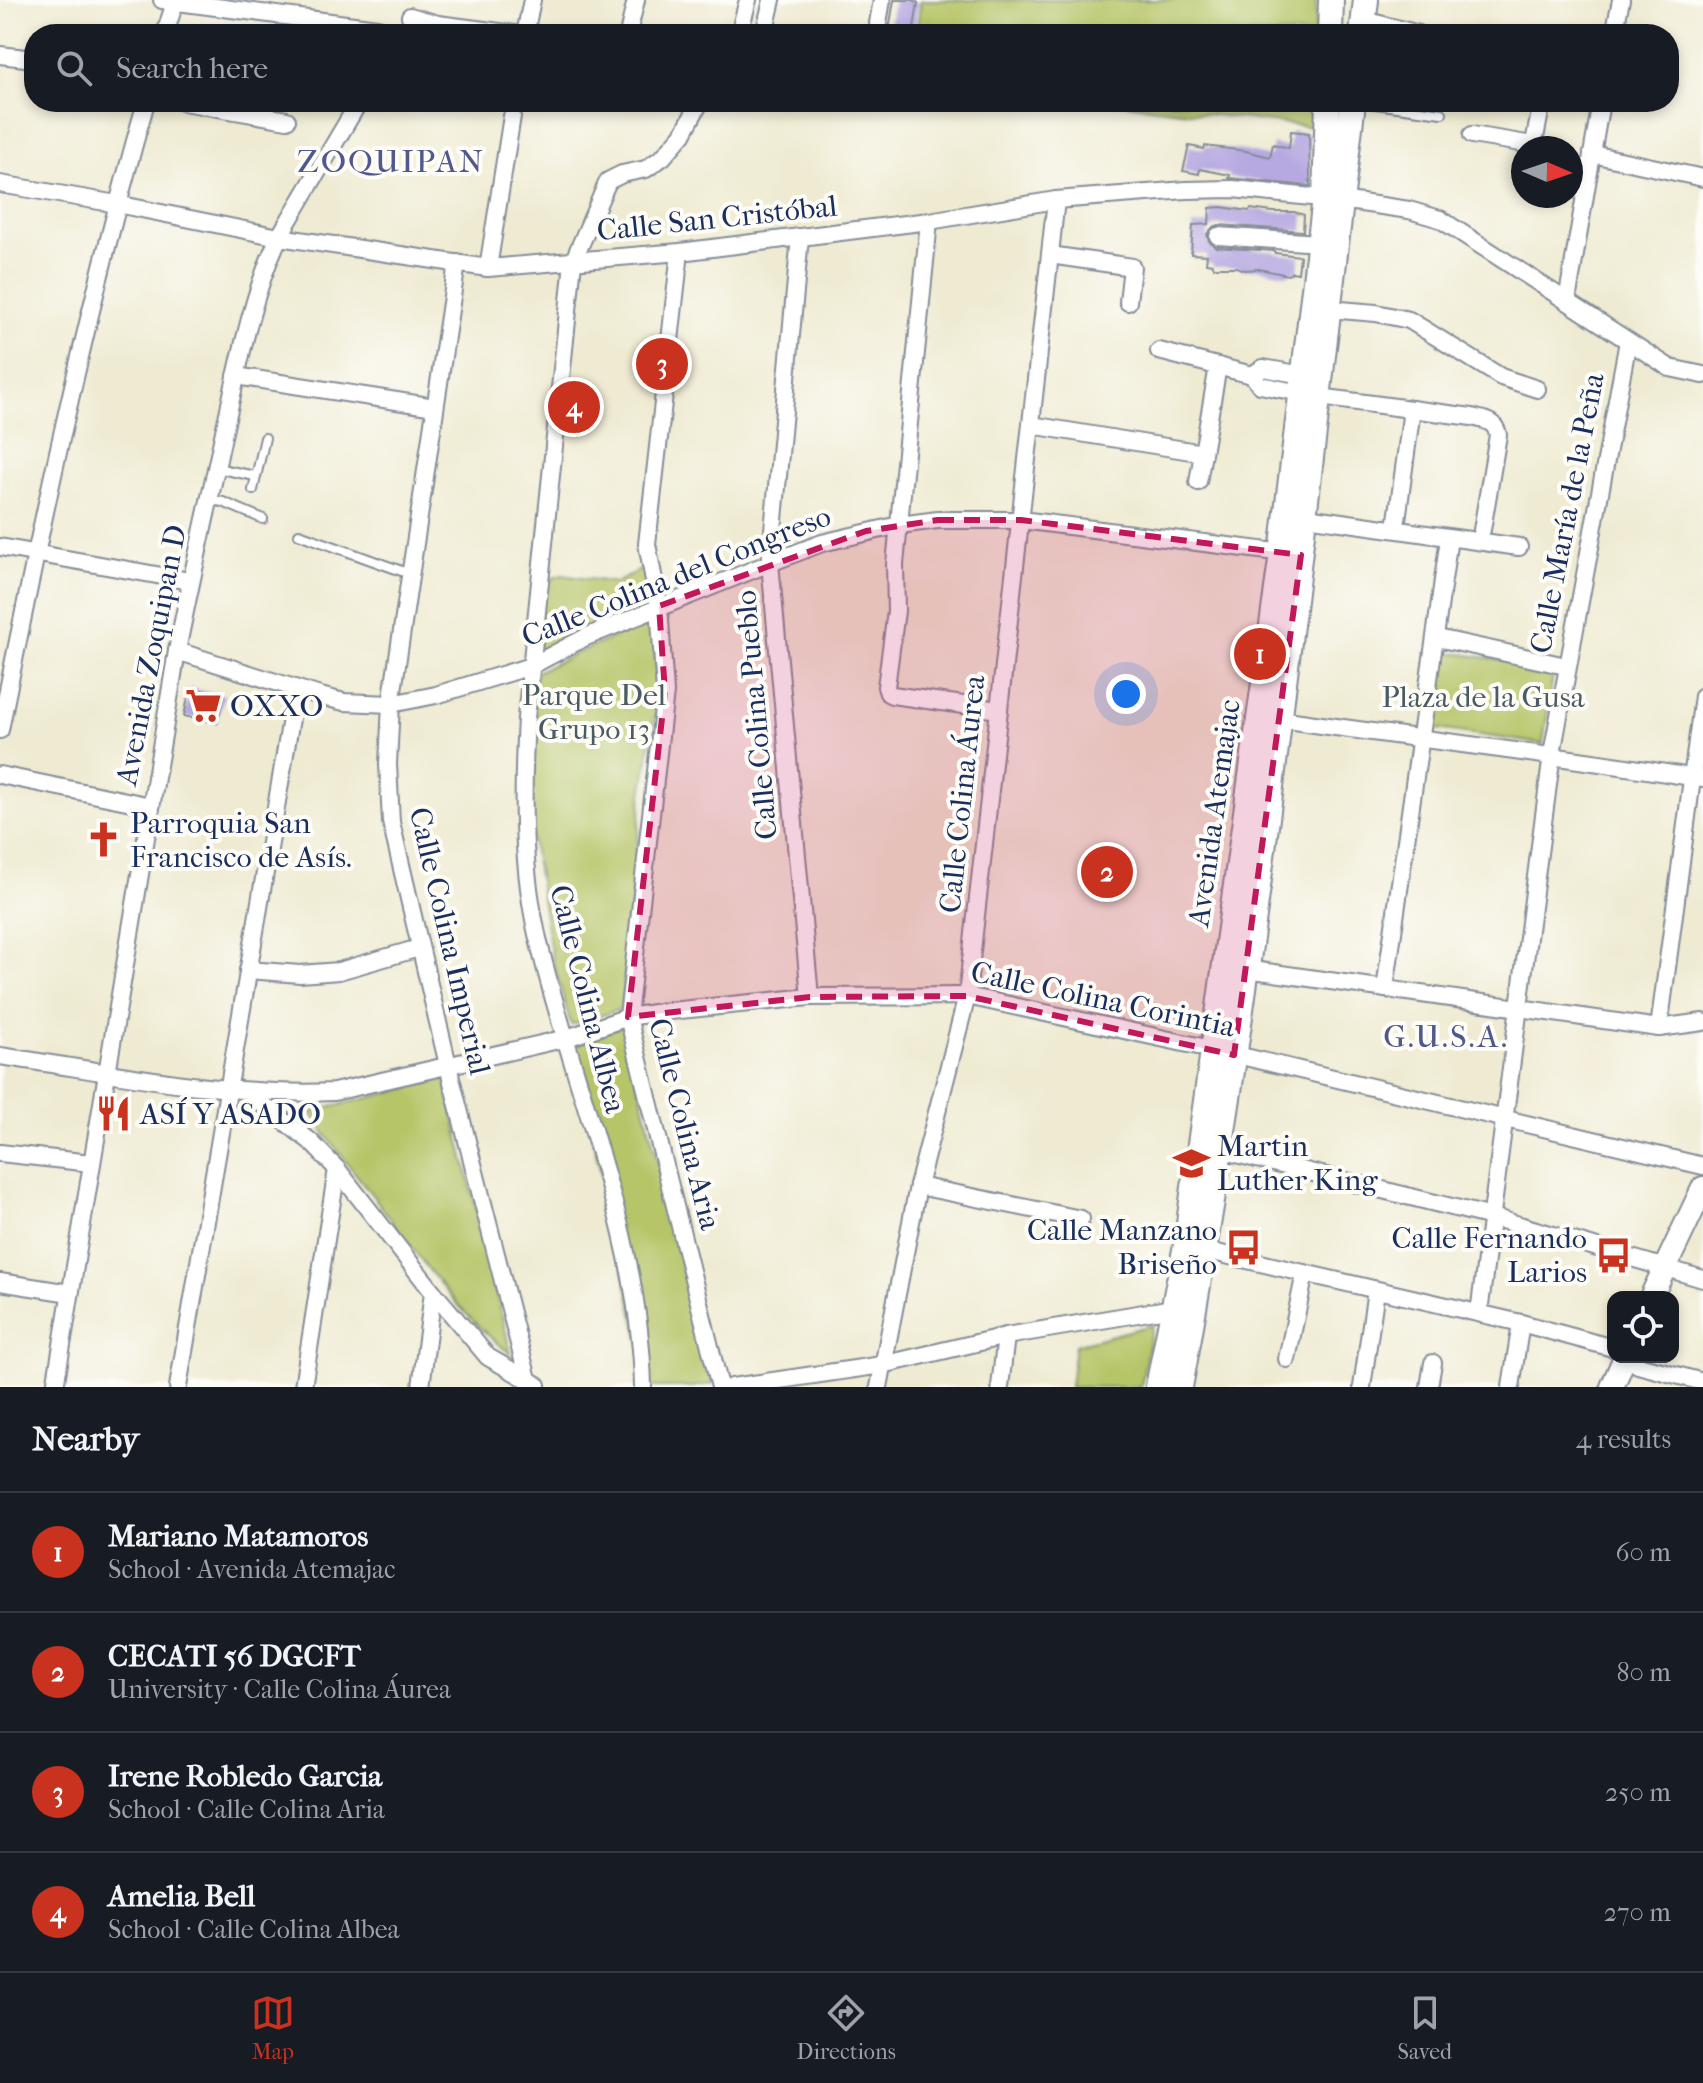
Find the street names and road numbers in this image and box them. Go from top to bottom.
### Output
street label: Calle San Cristóbal [595,188,839,249]
street label: Calle María de la Peña [1523,369,1612,656]
street label: Calle Colina del Congreso [517,498,836,655]
street label: Avenida Zoquipan D [109,522,194,789]
street label: Calle Colina Pueblo [728,589,785,841]
street label: Calle Colina Áurea [933,672,993,915]
street label: Avenida Atemajac [1181,697,1248,930]
street label: Calle Colina Imperial [402,804,497,1078]
street label: Calle Colina Albea [542,881,633,1118]
street label: Calle Colina Corintia [968,954,1239,1045]
street label: Calle Colina Aria [641,1015,728,1235]

